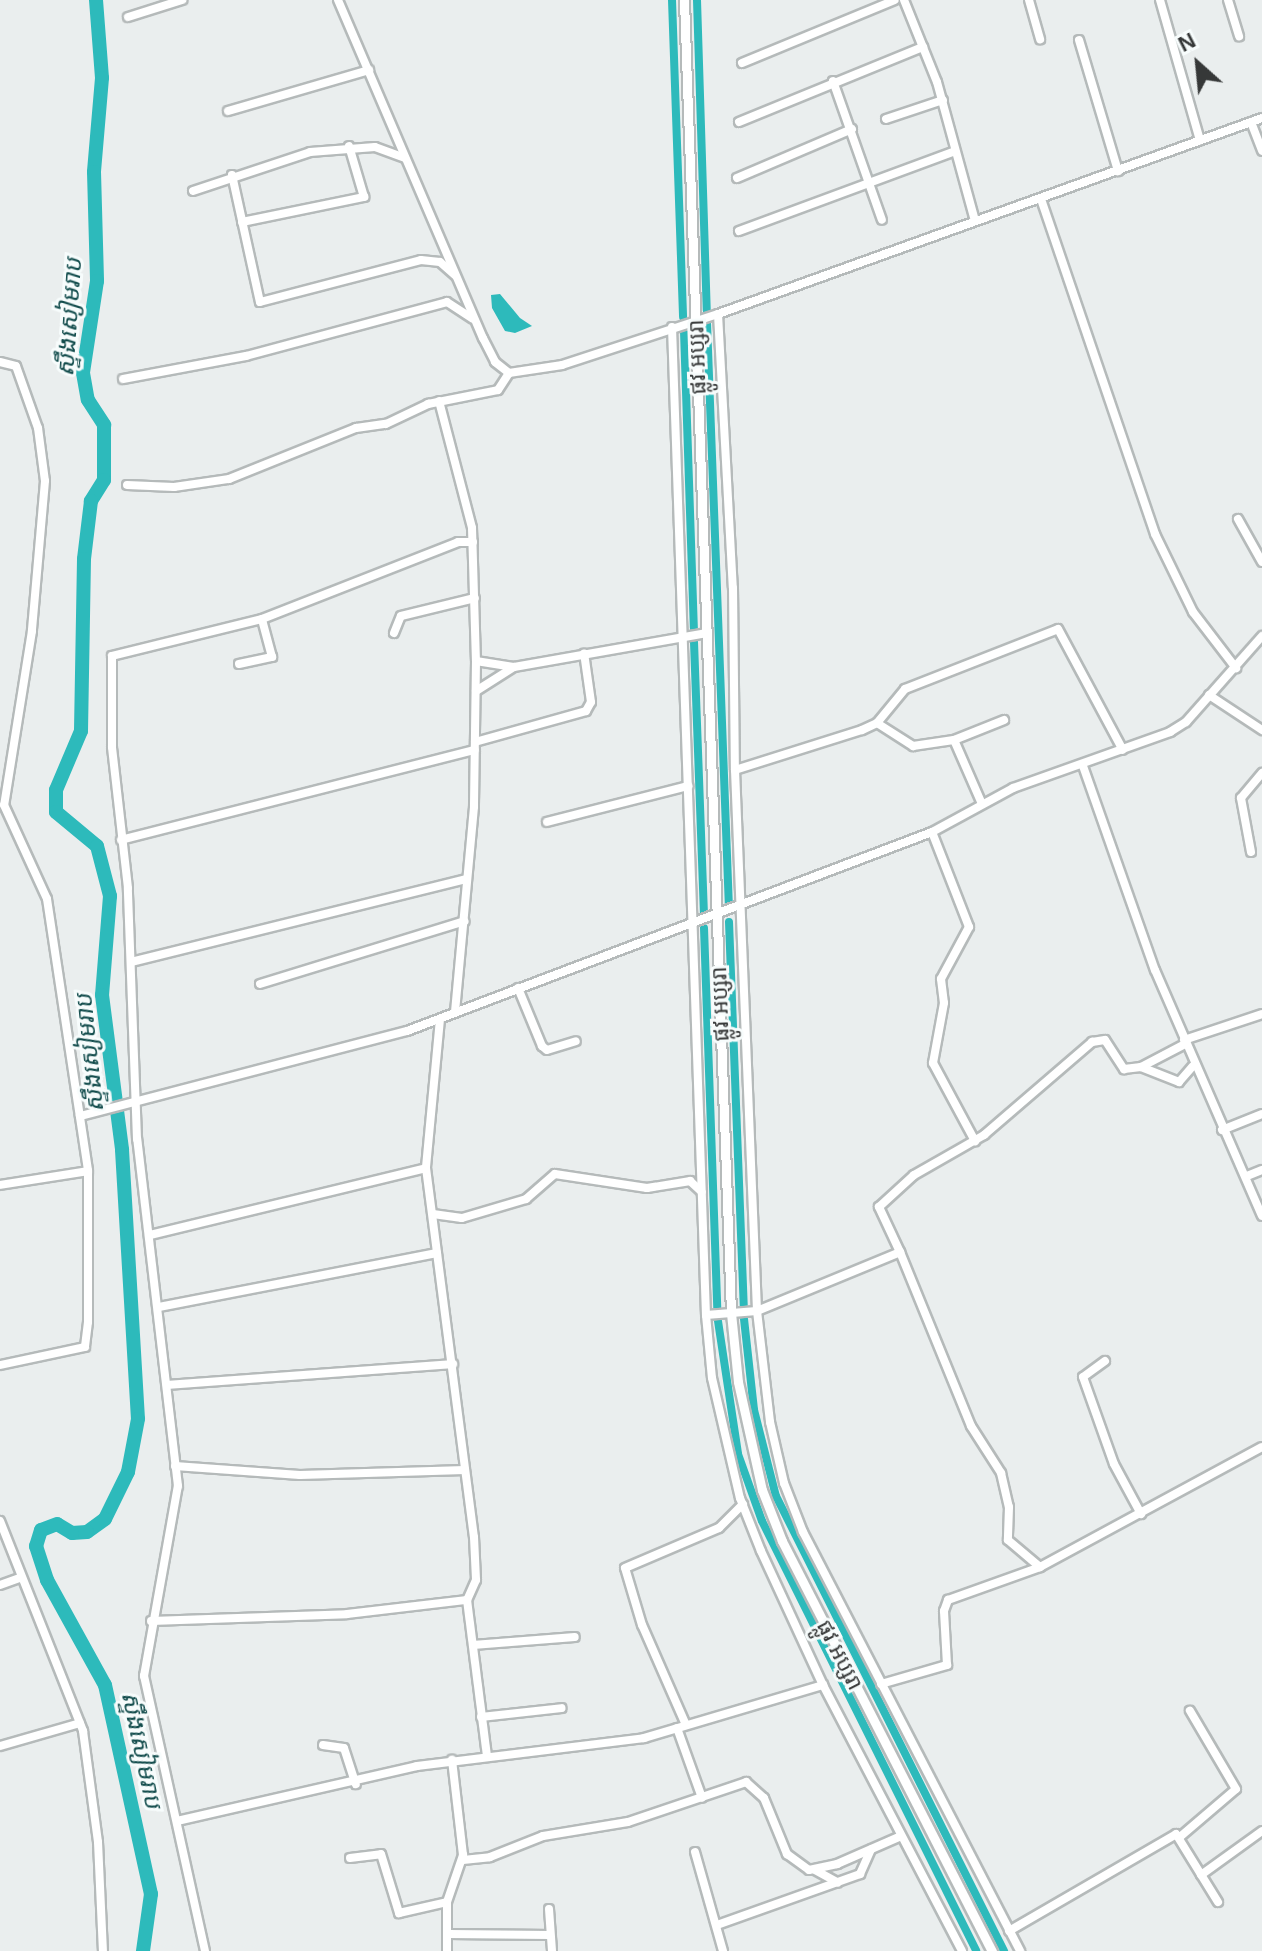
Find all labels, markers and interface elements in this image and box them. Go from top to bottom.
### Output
north arrow [1158,24,1238,104]
text: N [1174,27,1200,57]
water label: ស្ទឹងសៀមរាប [50,257,88,377]
street label: ផ្លូវ អប្សរា [682,319,712,395]
street label: ផ្លូវ អប្សរា [705,966,735,1042]
water label: ស្ទឹងសៀមរាប [68,992,110,1114]
street label: ផ្លូវ អប្សរា [811,1615,869,1695]
water label: ស្ទឹងសៀមរាប [116,1689,168,1811]

